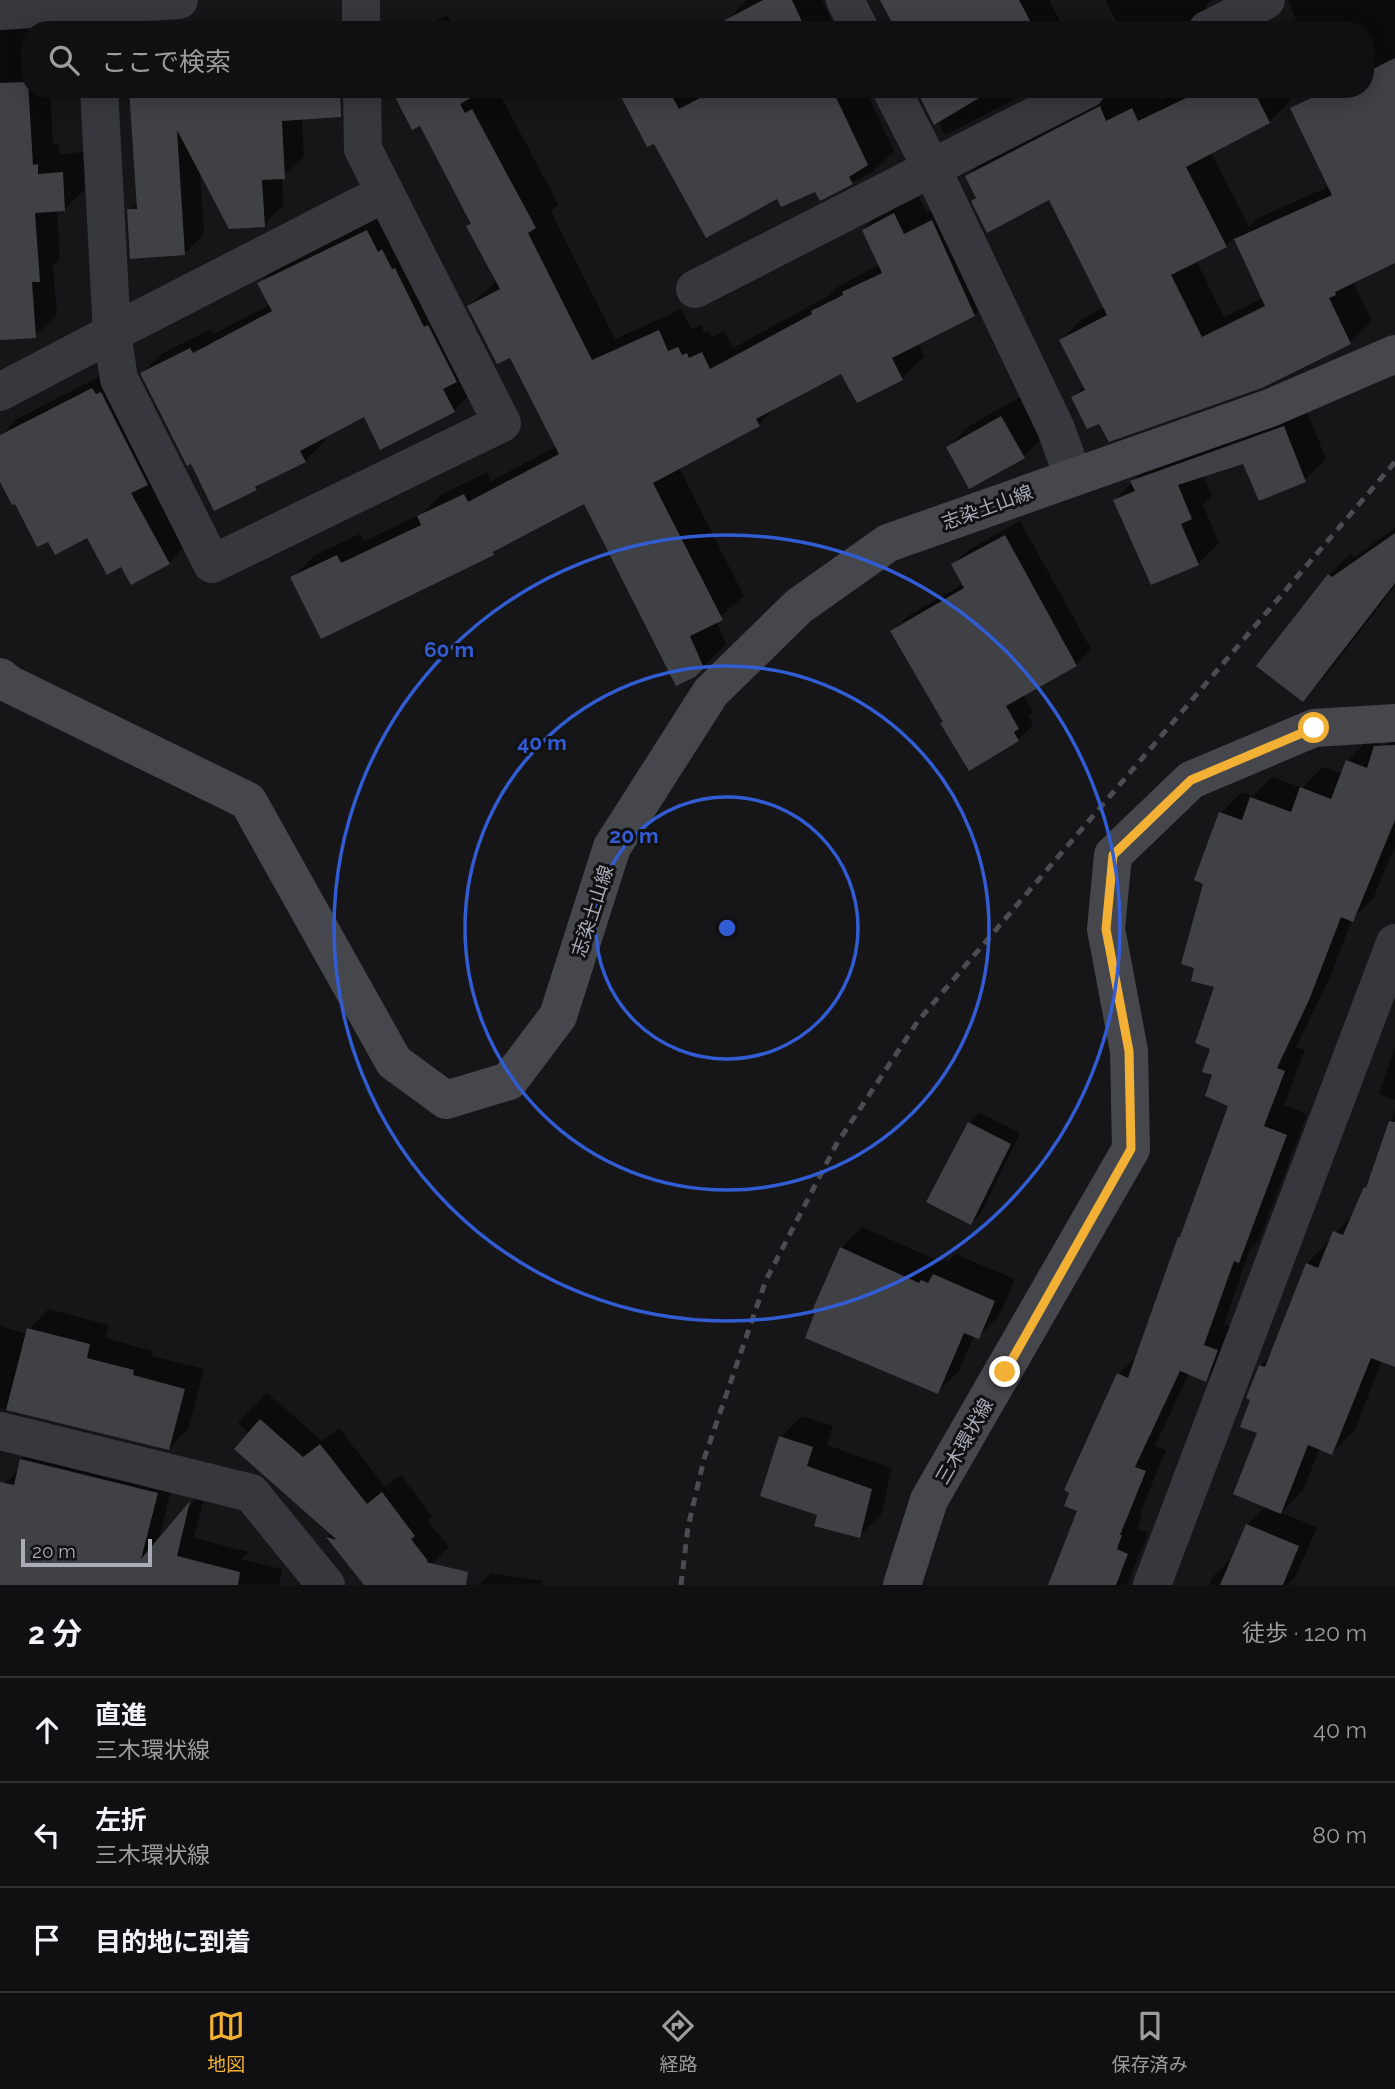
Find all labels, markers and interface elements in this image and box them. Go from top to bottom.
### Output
search box [21,21,1374,98]
icon: search [45,41,83,79]
text: ここで検索 [101,47,231,77]
street label: 志染土山線 [939,480,1035,534]
text: 60 m [424,637,474,662]
route start [1298,712,1329,743]
text: 40 m [517,730,567,755]
text: 20 m [609,823,659,848]
street label: 志染土山線 [567,862,617,960]
centre of rings [715,916,739,940]
route end [989,1356,1020,1387]
street label: 三木環状線 [931,1394,997,1488]
scale bar [21,1536,152,1568]
text: 20 m [32,1540,76,1562]
text: 2 分 [28,1616,82,1651]
text: 徒歩 · 120 m [1242,1619,1367,1646]
text: 直進 [95,1700,147,1730]
icon: ahead [28,1711,66,1749]
text: 40 m [1313,1716,1367,1743]
text: 三木環状線 [95,1736,210,1763]
text: 左折 [95,1805,147,1835]
icon: left [28,1816,66,1854]
text: 80 m [1312,1821,1367,1848]
text: 三木環状線 [95,1841,210,1868]
icon: arrive [28,1921,66,1959]
text: 目的地に到着 [95,1927,251,1957]
tab: 地図 [207,2007,245,2076]
tab: 経路 [659,2007,698,2076]
tab: 保存済み [1112,2007,1188,2076]

